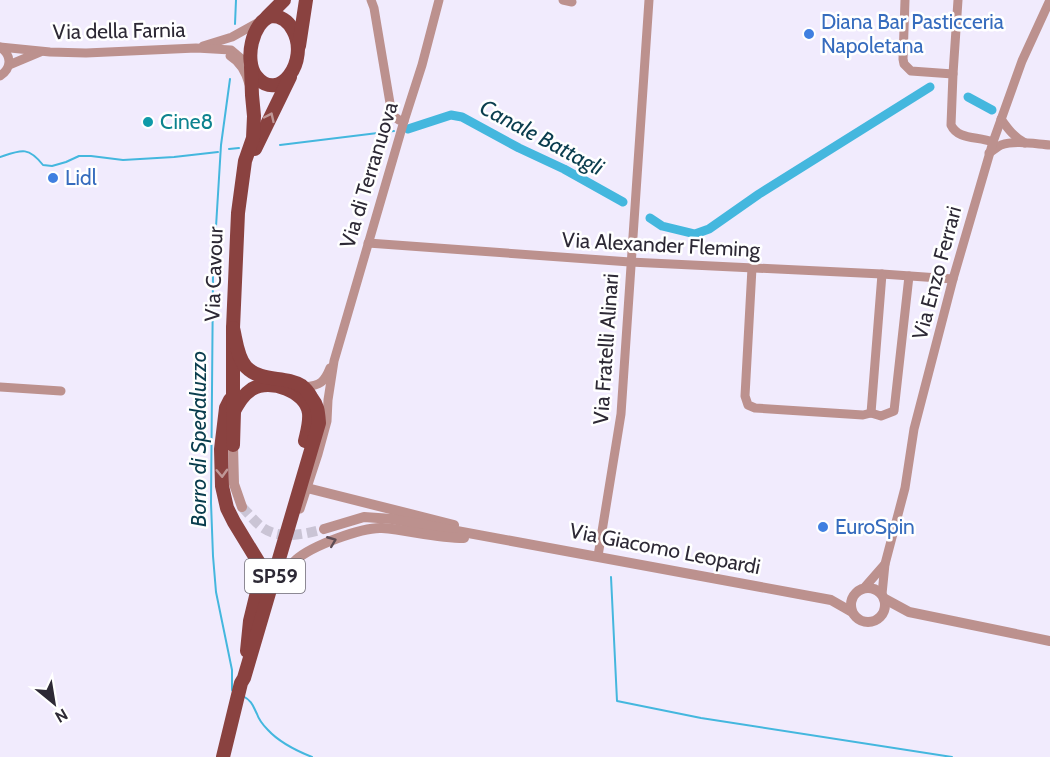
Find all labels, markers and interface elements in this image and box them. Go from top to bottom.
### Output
place label: Diana Bar Pasticceria Napoletana [821,9,1004,58]
street label: Via della Farnia [52,17,186,44]
marker: Diana Bar Pasticceria Napoletana [802,27,816,41]
water label: Canale Battagli [475,94,609,182]
street label: Via di Terranuova [334,99,403,251]
place label: Cine8 [160,109,213,134]
one-way arrow [263,112,275,123]
marker: Cine8 [141,115,155,129]
place label: Lidl [65,165,97,190]
marker: Lidl [46,171,60,185]
street label: Via Enzo Ferrari [907,203,966,342]
street label: Via Cavour [199,226,228,322]
street label: Via Alexander Fleming [561,227,761,262]
street label: Via Fratelli Alinari [588,273,623,425]
water label: Borro di Spedaluzzo [185,351,212,527]
one-way arrow [216,468,228,477]
place label: EuroSpin [835,514,915,539]
street label: Via Giacomo Leopardi [567,518,763,579]
marker: EuroSpin [816,520,830,534]
one-way arrow [326,536,337,549]
road number: SP59 [245,559,305,593]
north arrow [24,673,84,733]
text: N [52,705,71,727]

